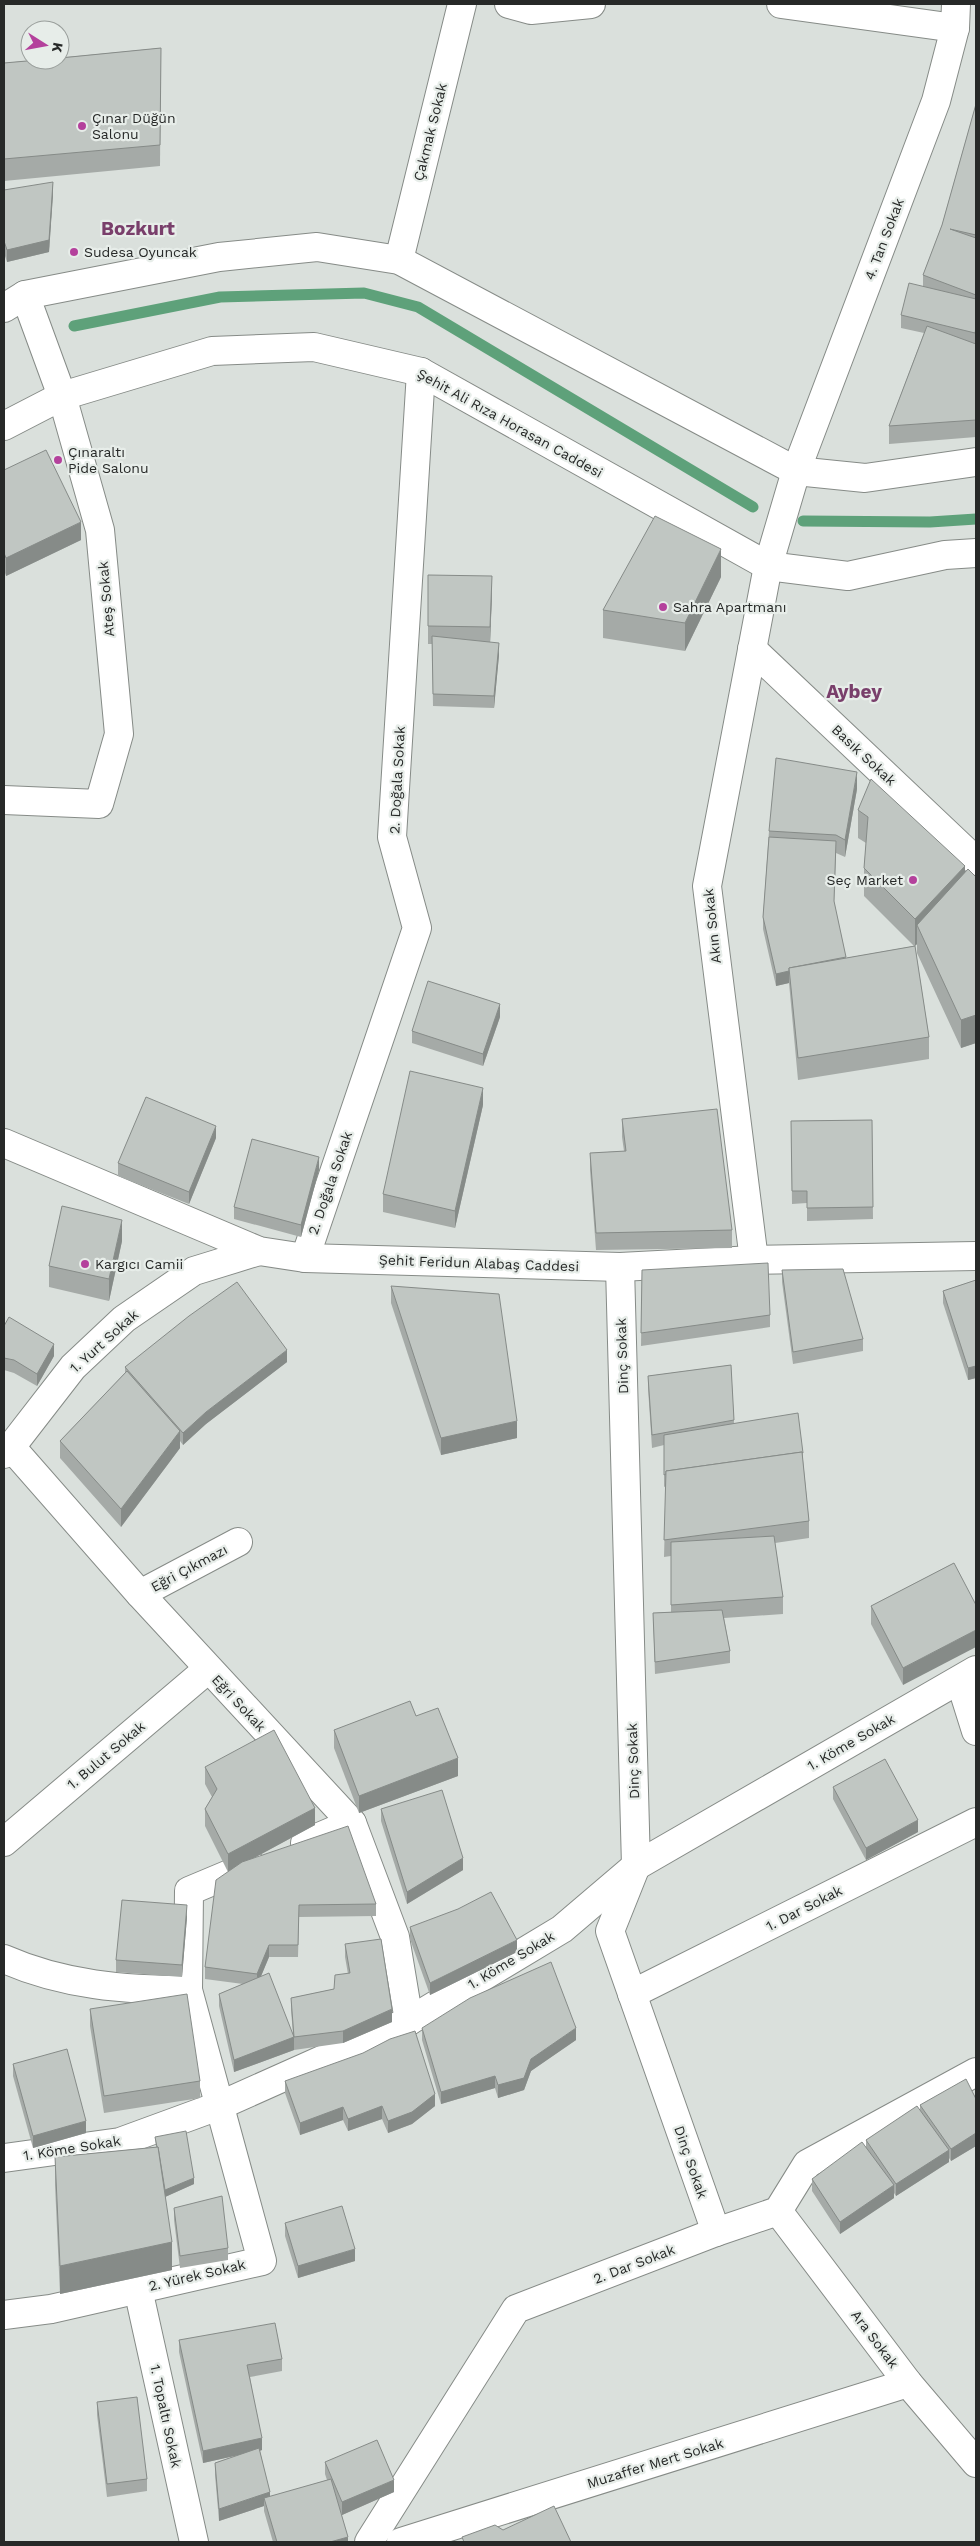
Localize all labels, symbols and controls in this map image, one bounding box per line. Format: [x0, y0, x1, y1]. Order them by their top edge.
north arrow [20, 20, 70, 70]
text: K [49, 41, 67, 54]
street label: Çakmak Sokak [410, 81, 450, 183]
place label: Çınar Düğün Salonu [92, 110, 176, 142]
marker: Çınar Düğün Salonu [76, 120, 88, 132]
street label: 4. Tan Sokak [861, 196, 907, 282]
district label: Bozkurt [101, 217, 176, 240]
place label: Sudesa Oyuncak [84, 244, 197, 260]
marker: Sudesa Oyuncak [68, 246, 80, 258]
street label: Şehit Ali Rıza Horasan Caddesi [415, 365, 605, 481]
place label: Çınaraltı Pide Salonu [68, 444, 149, 476]
marker: Çınaraltı Pide Salonu [52, 454, 64, 466]
street label: Ateş Sokak [95, 560, 117, 637]
place label: Sahra Apartmanı [673, 599, 787, 615]
marker: Sahra Apartmanı [657, 601, 669, 613]
district label: Aybey [826, 680, 882, 703]
street label: Basık Sokak [829, 721, 899, 789]
street label: 2. Doğala Sokak [386, 725, 408, 834]
place label: Seç Market [826, 872, 903, 888]
marker: Seç Market [907, 874, 919, 886]
street label: Akın Sokak [700, 888, 724, 964]
street label: 2. Doğala Sokak [305, 1129, 355, 1237]
street label: Şehit Feridun Alabaş Caddesi [379, 1252, 579, 1274]
place label: Kargıcı Camii [95, 1256, 183, 1272]
marker: Kargıcı Camii [79, 1258, 91, 1270]
street label: 1. Yurt Sokak [67, 1306, 141, 1376]
street label: Dinç Sokak [613, 1318, 631, 1394]
street label: Eğri Çıkmazı [148, 1541, 230, 1595]
street label: Eğri Sokak [209, 1671, 269, 1735]
street label: 1. Köme Sokak [804, 1710, 898, 1773]
street label: 1. Bulut Sokak [64, 1718, 148, 1792]
street label: Dinç Sokak [624, 1723, 642, 1799]
street label: 1. Dar Sokak [763, 1882, 845, 1934]
street label: 1. Köme Sokak [465, 1928, 557, 1992]
street label: Dinç Sokak [671, 2123, 711, 2201]
street label: 1. Köme Sokak [22, 2132, 122, 2164]
street label: 2. Dar Sokak [591, 2241, 677, 2287]
street label: 2. Yürek Sokak [147, 2256, 247, 2294]
street label: Ara Sokak [848, 2307, 902, 2371]
street label: 1. Topaltı Sokak [147, 2363, 185, 2469]
street label: Muzaffer Mert Sokak [585, 2435, 725, 2491]

